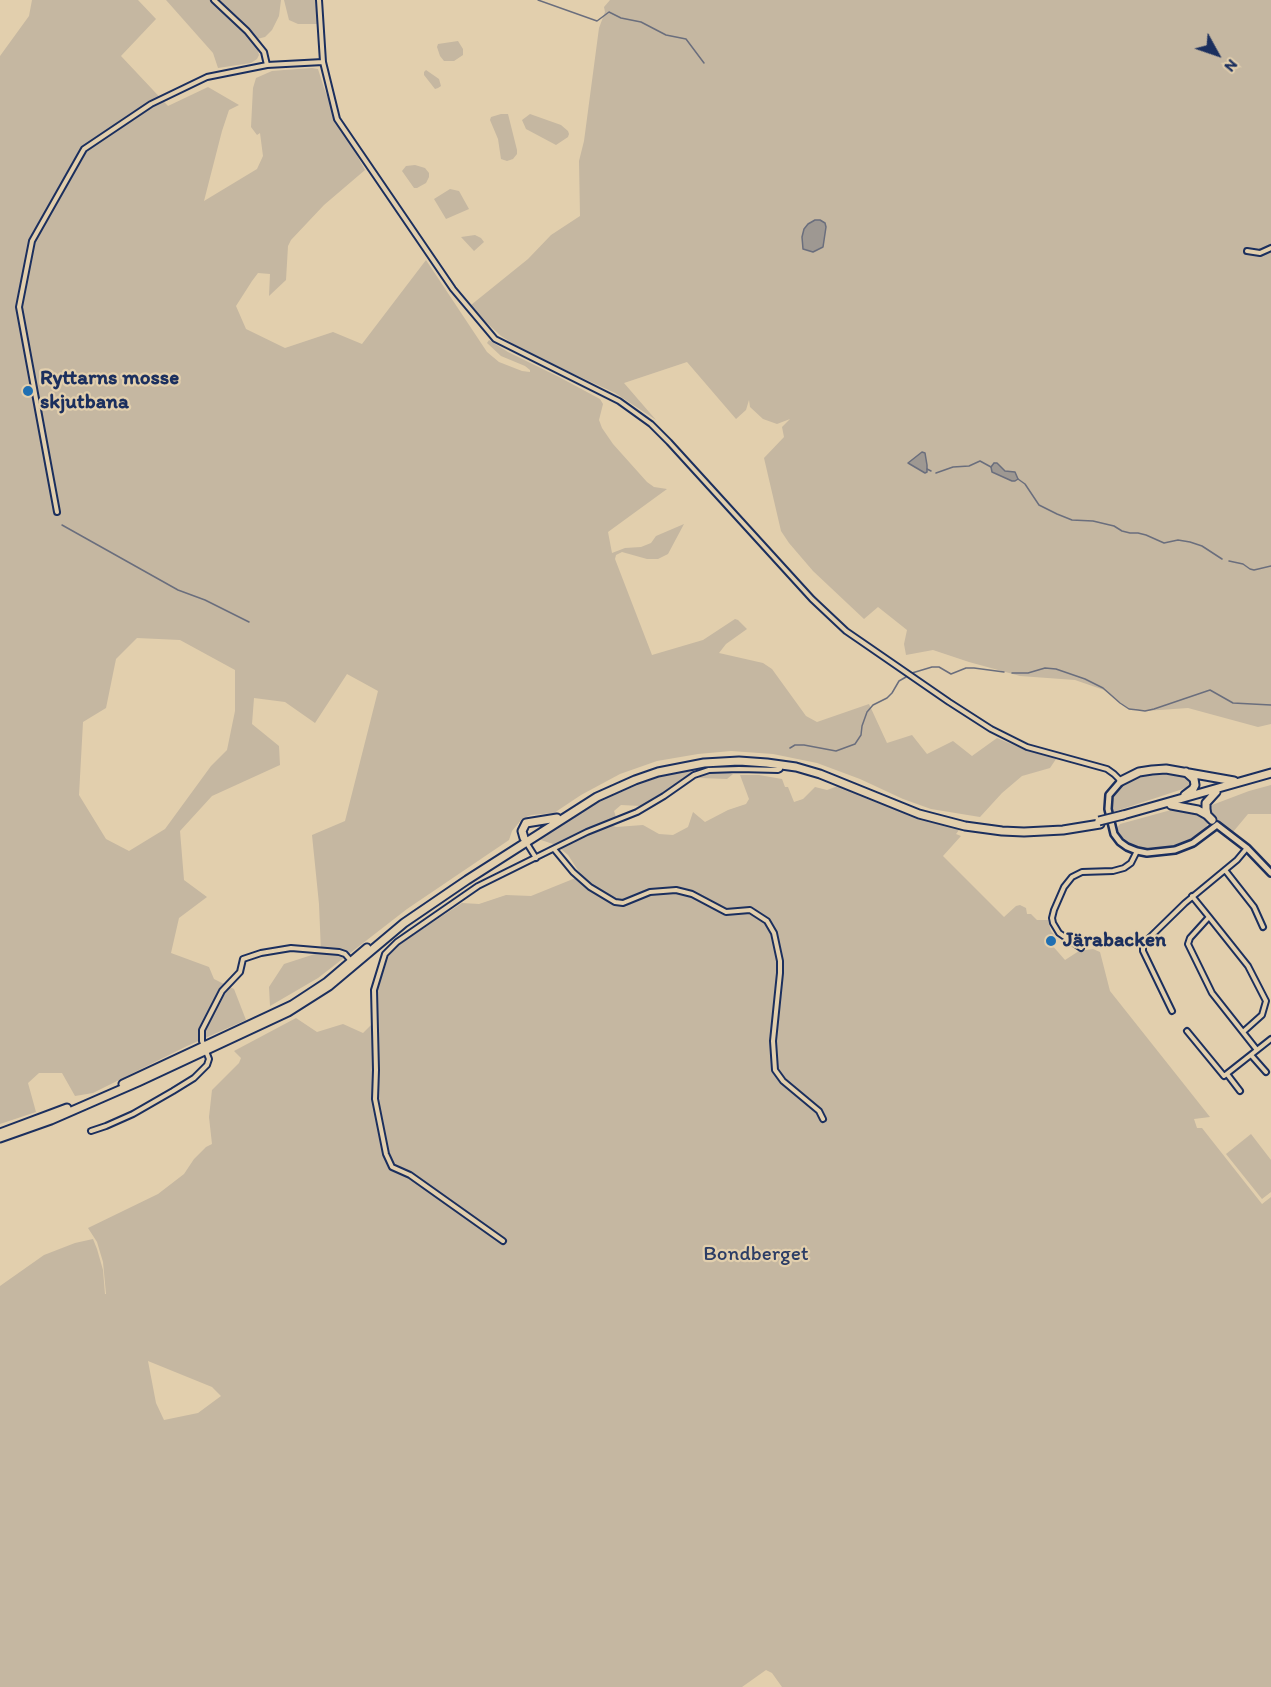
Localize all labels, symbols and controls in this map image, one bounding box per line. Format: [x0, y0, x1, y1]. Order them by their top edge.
north arrow [1187, 24, 1247, 84]
text: N [1220, 56, 1242, 76]
place label: Ryttarns mosse skjutbana [40, 366, 179, 416]
marker: Ryttarns mosse skjutbana [21, 384, 35, 398]
place label: Järabacken [1063, 928, 1166, 954]
marker: Järabacken [1044, 934, 1058, 948]
park label: Bondberget [703, 1242, 809, 1268]

